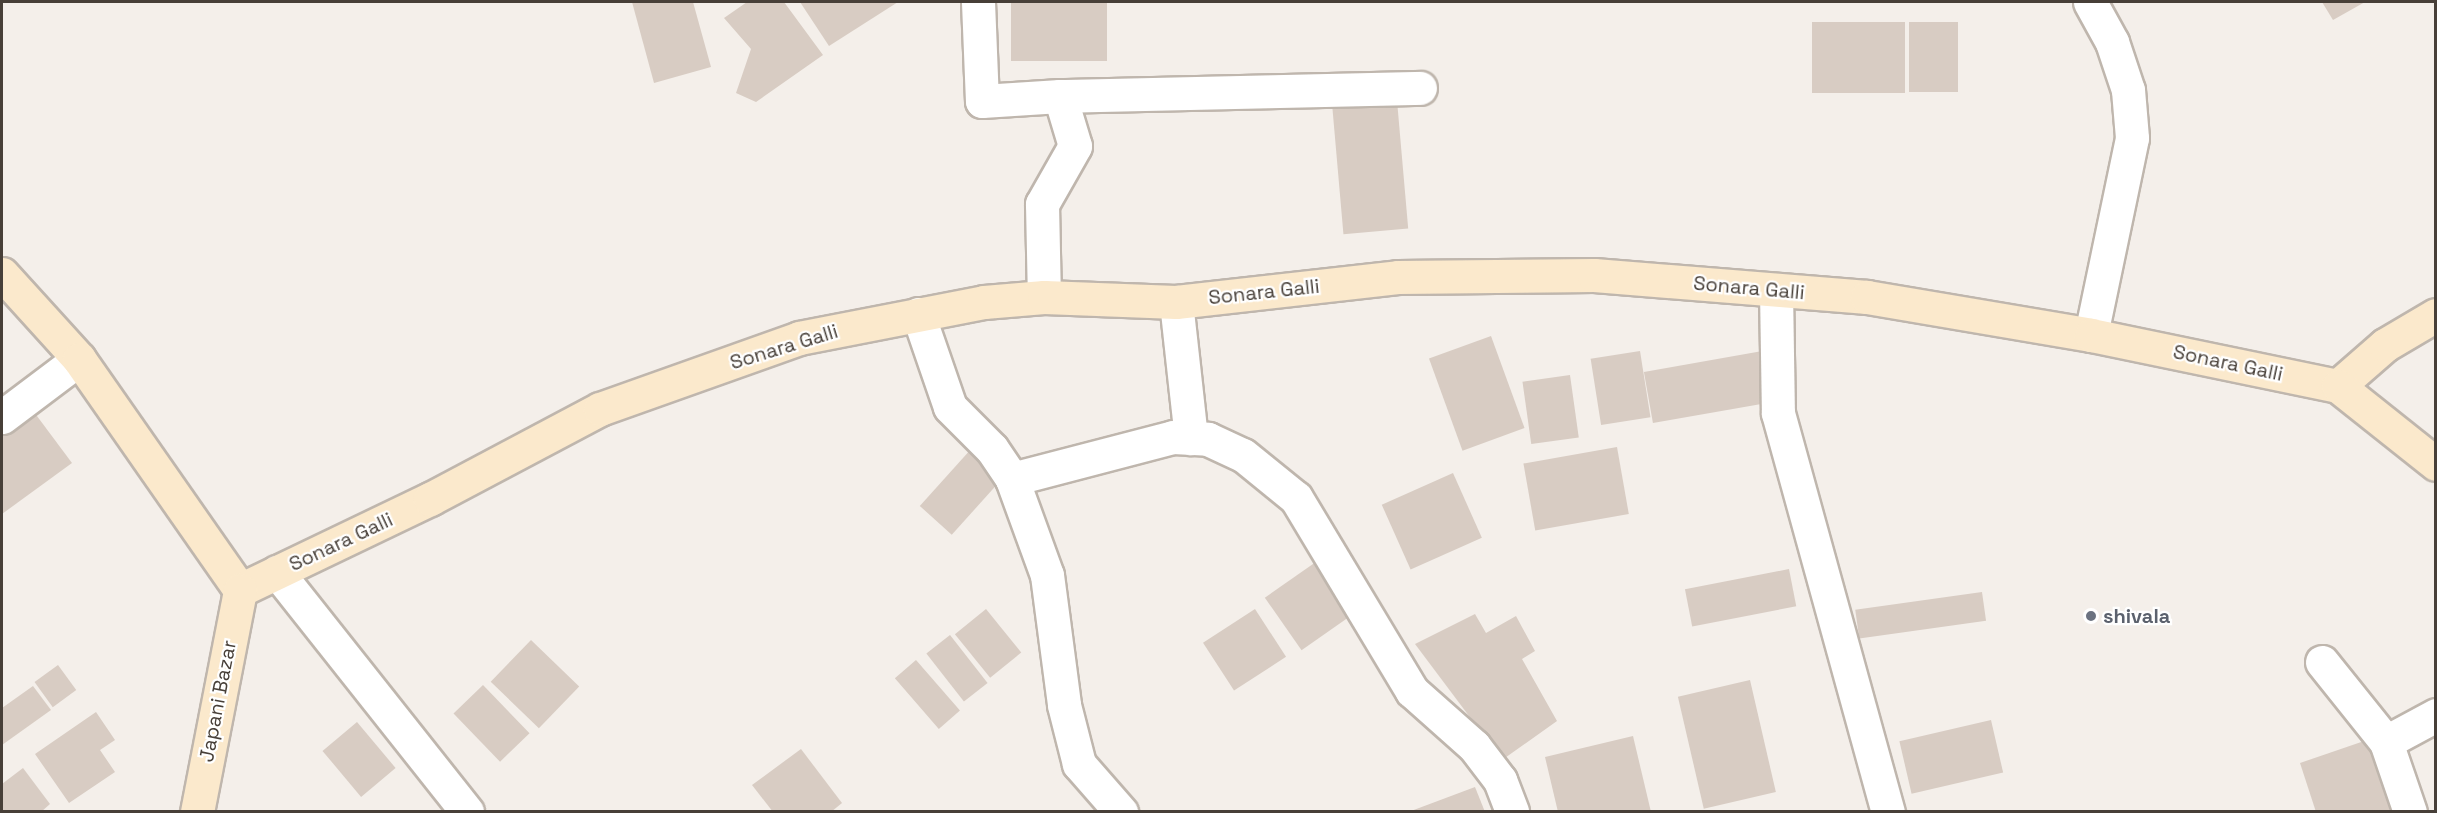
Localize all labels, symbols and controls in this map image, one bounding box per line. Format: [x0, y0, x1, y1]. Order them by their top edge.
street label: Sonara Galli [1692, 271, 1806, 305]
street label: Sonara Galli [1207, 274, 1321, 310]
street label: Sonara Galli [727, 319, 841, 375]
street label: Sonara Galli [2171, 340, 2285, 386]
street label: Sonara Galli [285, 508, 397, 576]
place label: shivala [2103, 604, 2170, 628]
marker: shivala [2084, 609, 2098, 623]
street label: Japani Bazar [194, 638, 242, 764]

